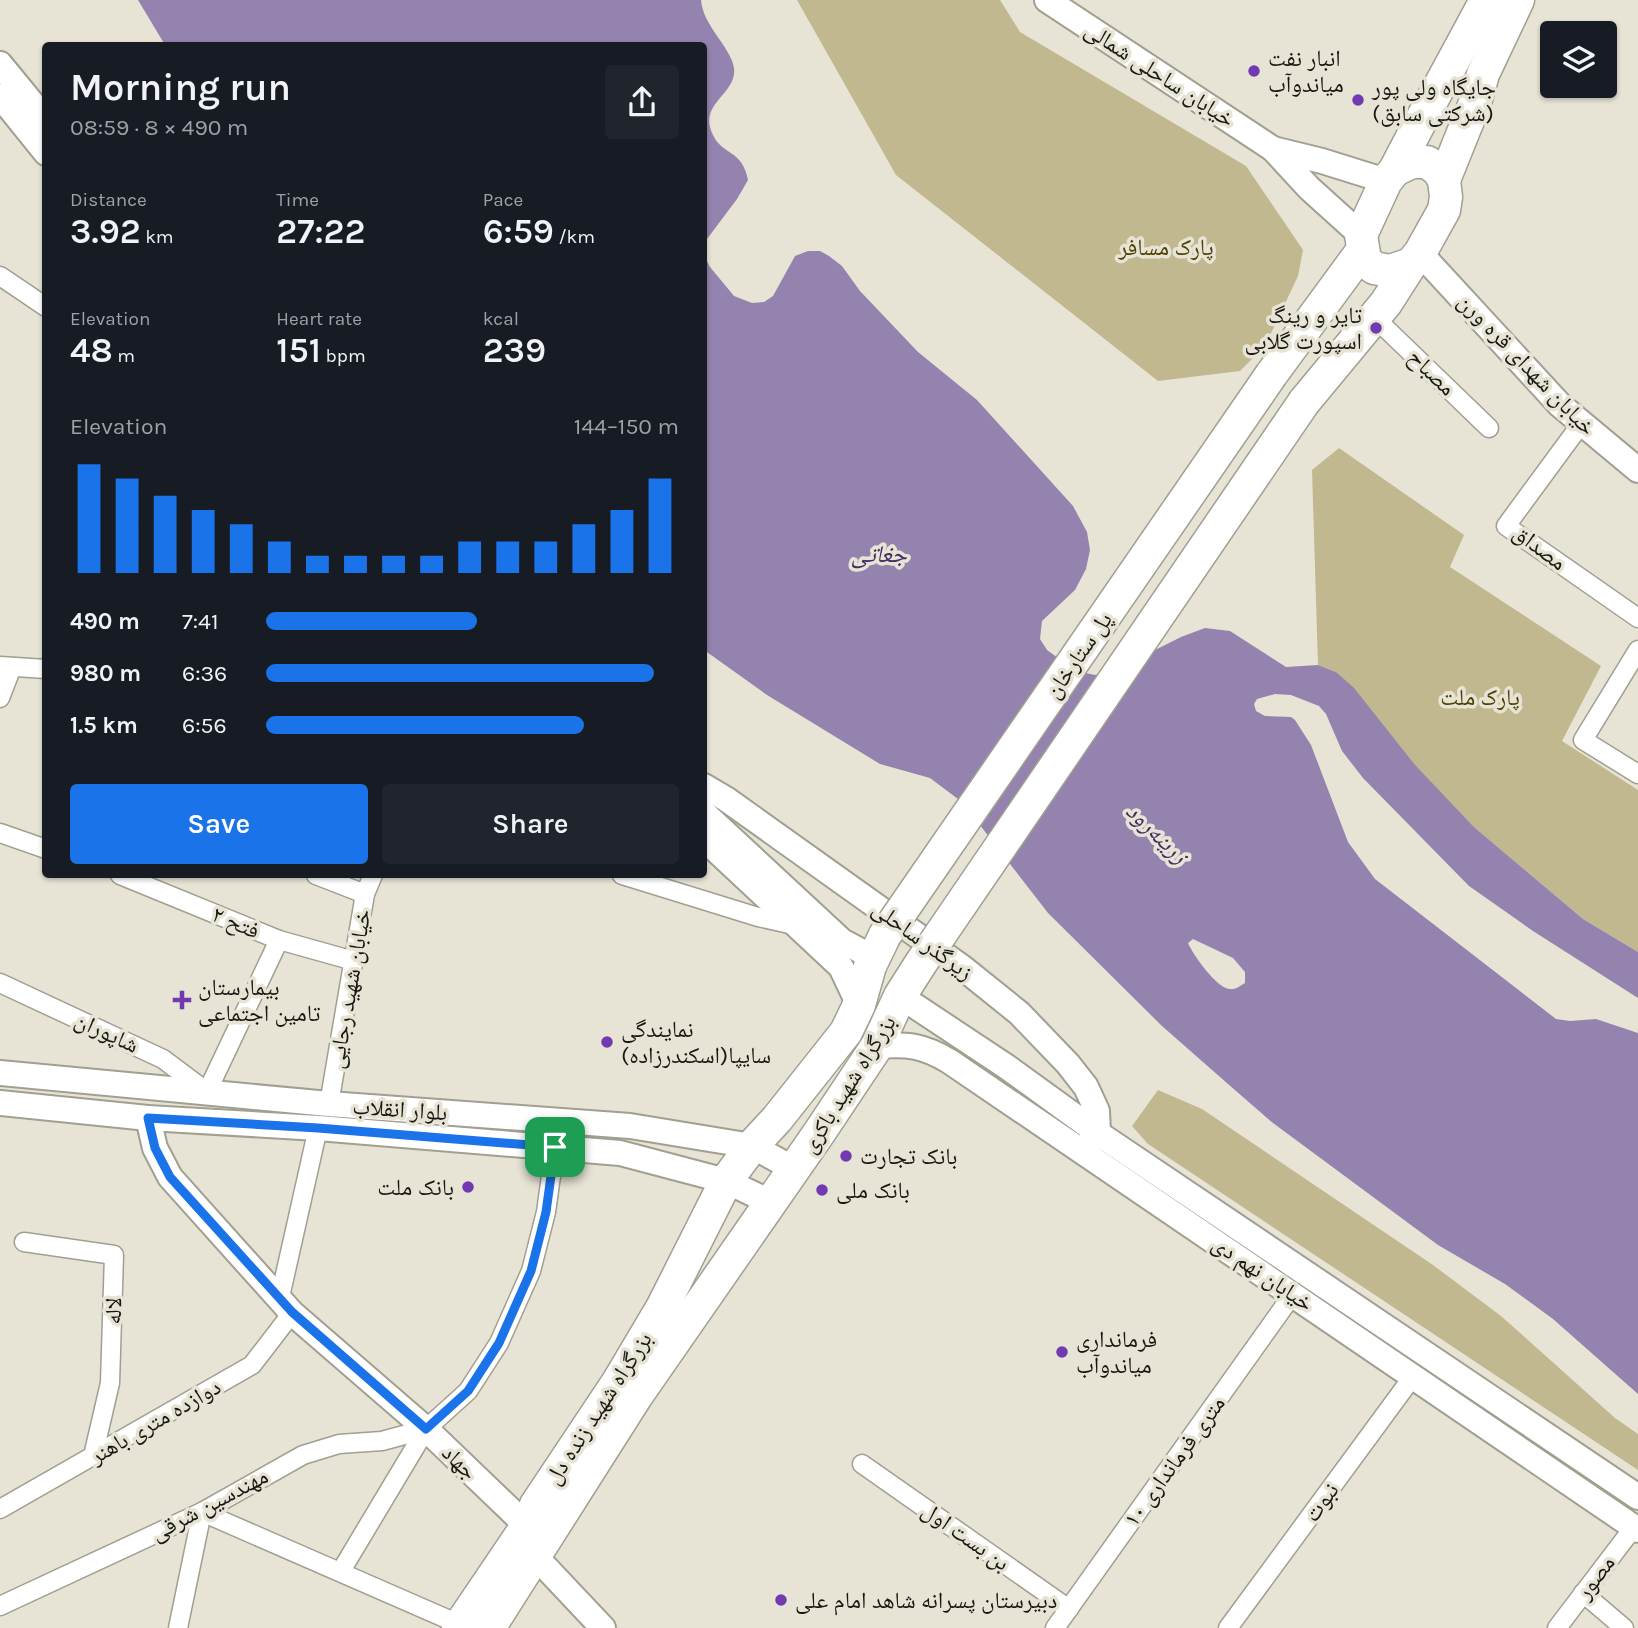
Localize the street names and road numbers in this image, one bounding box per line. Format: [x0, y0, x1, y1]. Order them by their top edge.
street label: خیابان ساحلی شمالی [1080, 16, 1240, 133]
street label: خیابان شهدای قره ورن [1452, 288, 1601, 441]
street label: مصباح [1402, 343, 1461, 402]
street label: مصداق [1508, 519, 1572, 576]
street label: پل ستارخان [1039, 607, 1118, 704]
street label: زیرگذر ساحلی [867, 895, 978, 986]
street label: فتح ۲ [208, 900, 264, 945]
street label: خیابان شهید رجایی [322, 907, 377, 1071]
street label: شاپوران [70, 1006, 143, 1059]
street label: بزرگراه شهید باکری [795, 1010, 902, 1158]
street label: بلوار انقلاب [352, 1093, 448, 1126]
street label: خیابان نهم دی [1206, 1230, 1318, 1319]
street label: لاله [100, 1297, 127, 1325]
street label: بزرگراه شهید زنده دل [539, 1327, 658, 1490]
street label: دوازده متری باهنر [84, 1373, 225, 1470]
street label: ۱۰ متری فرمانداری [1118, 1391, 1231, 1532]
street label: جهاد [436, 1439, 483, 1486]
street label: مهندسین شرقی [146, 1462, 273, 1547]
street label: نبوت [1298, 1478, 1345, 1527]
street label: بن بست اول [917, 1496, 1015, 1576]
street label: مصور [1570, 1550, 1621, 1605]

